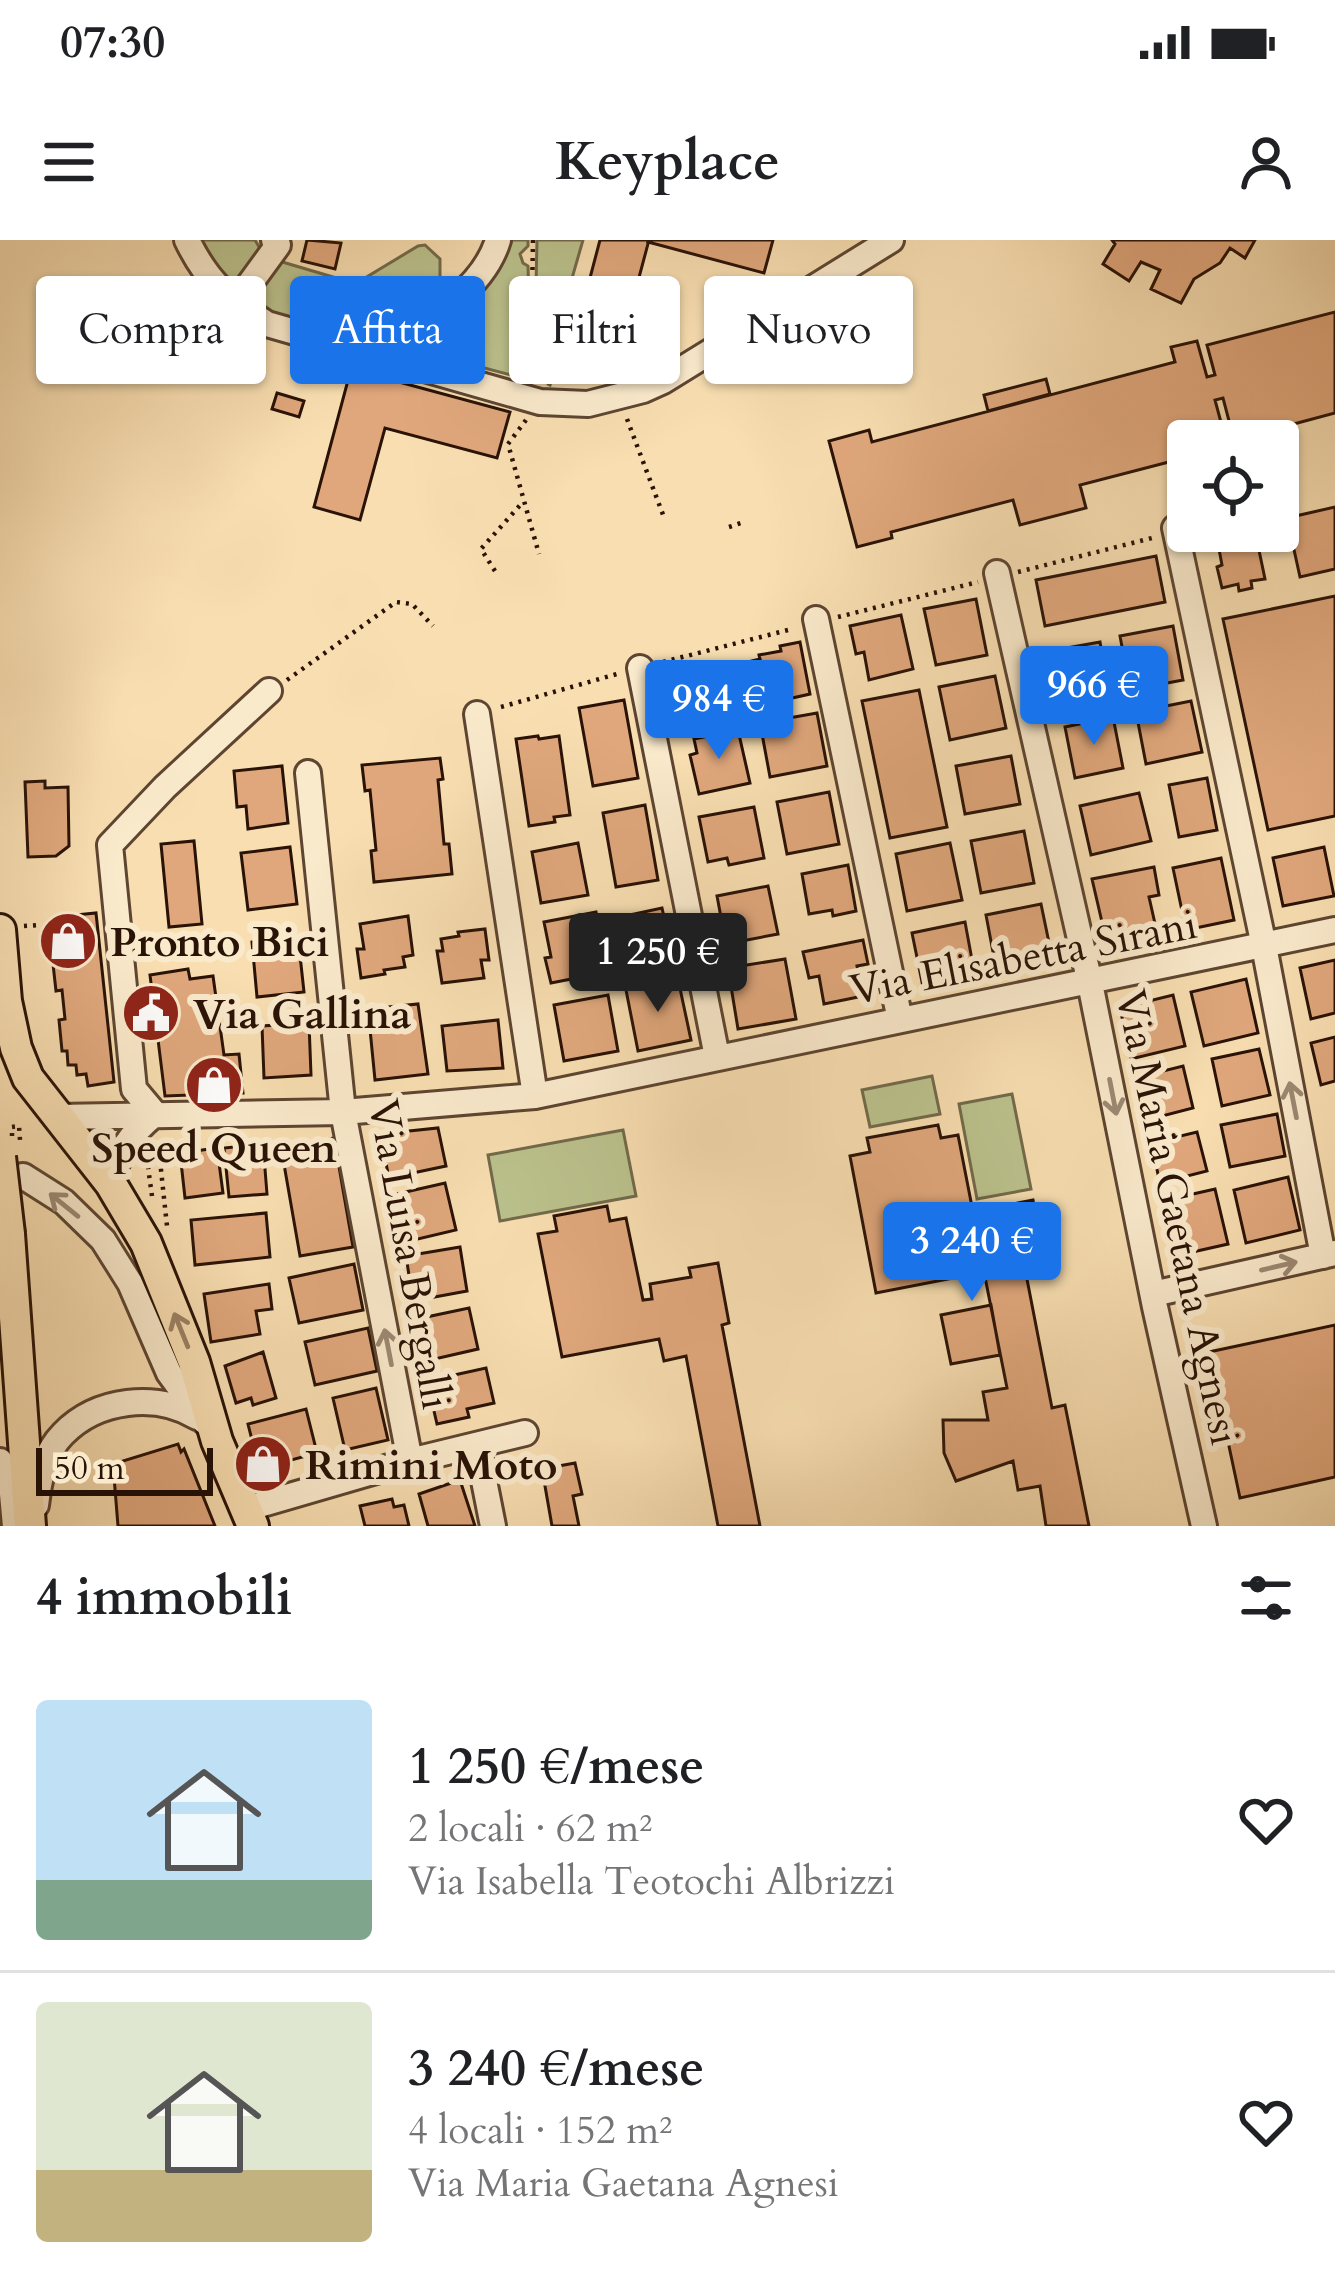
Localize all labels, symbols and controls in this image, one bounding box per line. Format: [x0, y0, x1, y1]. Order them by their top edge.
text: 07:30 [60, 12, 165, 73]
text: Keyplace [555, 126, 780, 199]
icon: menu [36, 129, 102, 195]
icon: person [1233, 129, 1299, 195]
chip: Compra [36, 276, 266, 384]
chip: Affitta [290, 276, 485, 384]
chip: Filtri [509, 276, 680, 384]
chip: Nuovo [704, 276, 913, 384]
map controls [1167, 420, 1299, 552]
button: locate [1167, 420, 1299, 552]
pin: 966 € [1010, 646, 1178, 748]
text: 966 € [1047, 658, 1141, 711]
pin: 984 € [635, 660, 803, 762]
text: 984 € [672, 672, 766, 725]
street label: Via Elisabetta Sirani [845, 896, 1202, 1019]
shop icon: Pronto Bici [37, 910, 99, 972]
pin: 1 250 € [547, 913, 769, 1015]
place label: Pronto Bici [110, 914, 329, 971]
text: 1 250 € [596, 925, 720, 978]
public building icon: Via Gallina [120, 982, 182, 1044]
street label: Via Maria Gaetana Agnesi [1101, 985, 1254, 1450]
place label: Via Gallina [193, 986, 412, 1043]
shop icon: Speed Queen [183, 1054, 245, 1116]
one-way arrow [1103, 1077, 1125, 1116]
one-way arrow [1281, 1081, 1303, 1120]
street label: Via Luisa Bergalli [354, 1095, 465, 1414]
place label: Speed Queen [91, 1120, 337, 1177]
one-way arrow [49, 1192, 80, 1219]
pin: 3 240 € [861, 1202, 1083, 1304]
text: 3 240 € [910, 1214, 1034, 1267]
one-way arrow [1260, 1253, 1298, 1276]
one-way arrow [169, 1313, 190, 1350]
one-way arrow [376, 1328, 398, 1367]
shop icon: Rimini Moto [232, 1433, 294, 1495]
place label: Rimini Moto [305, 1437, 558, 1494]
scale bar [36, 1442, 213, 1495]
text: 50 m [54, 1446, 125, 1491]
text: 4 immobili [36, 1563, 292, 1633]
icon: filters [1233, 1565, 1299, 1631]
text: 1 250 €/mese [408, 1732, 705, 1802]
icon: home [132, 1748, 276, 1892]
icon: heart [1233, 1787, 1299, 1853]
text: 2 locali · 62 m² [408, 1802, 652, 1855]
text: Via Isabella Teotochi Albrizzi [408, 1855, 895, 1908]
text: 3 240 €/mese [408, 2034, 705, 2104]
icon: home [132, 2050, 276, 2194]
icon: heart [1233, 2089, 1299, 2155]
text: 4 locali · 152 m² [408, 2104, 672, 2157]
text: Via Maria Gaetana Agnesi [408, 2157, 839, 2210]

